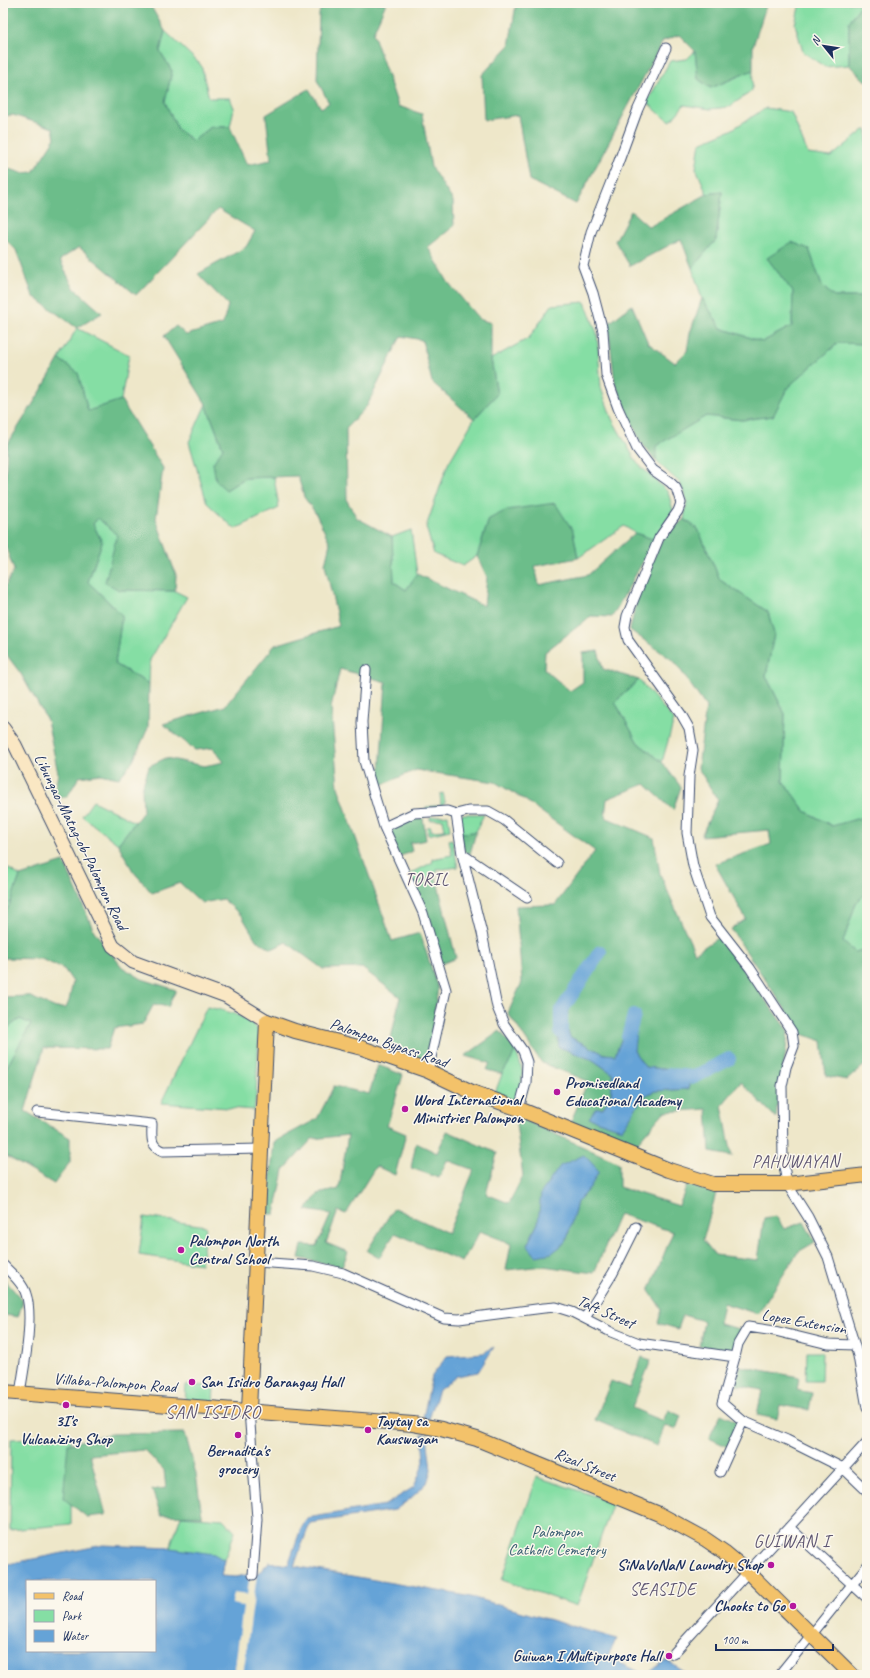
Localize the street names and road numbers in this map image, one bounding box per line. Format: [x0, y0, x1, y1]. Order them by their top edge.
street label: Libungao-Matag-ob-Palompon Road [30, 751, 134, 936]
street label: Palompon Bypass Road [327, 1013, 453, 1073]
street label: Taft Street [574, 1291, 640, 1335]
street label: Lopez Extension [760, 1305, 849, 1339]
street label: Villaba-Palompon Road [53, 1369, 180, 1397]
street label: Rizal Street [552, 1444, 620, 1487]

